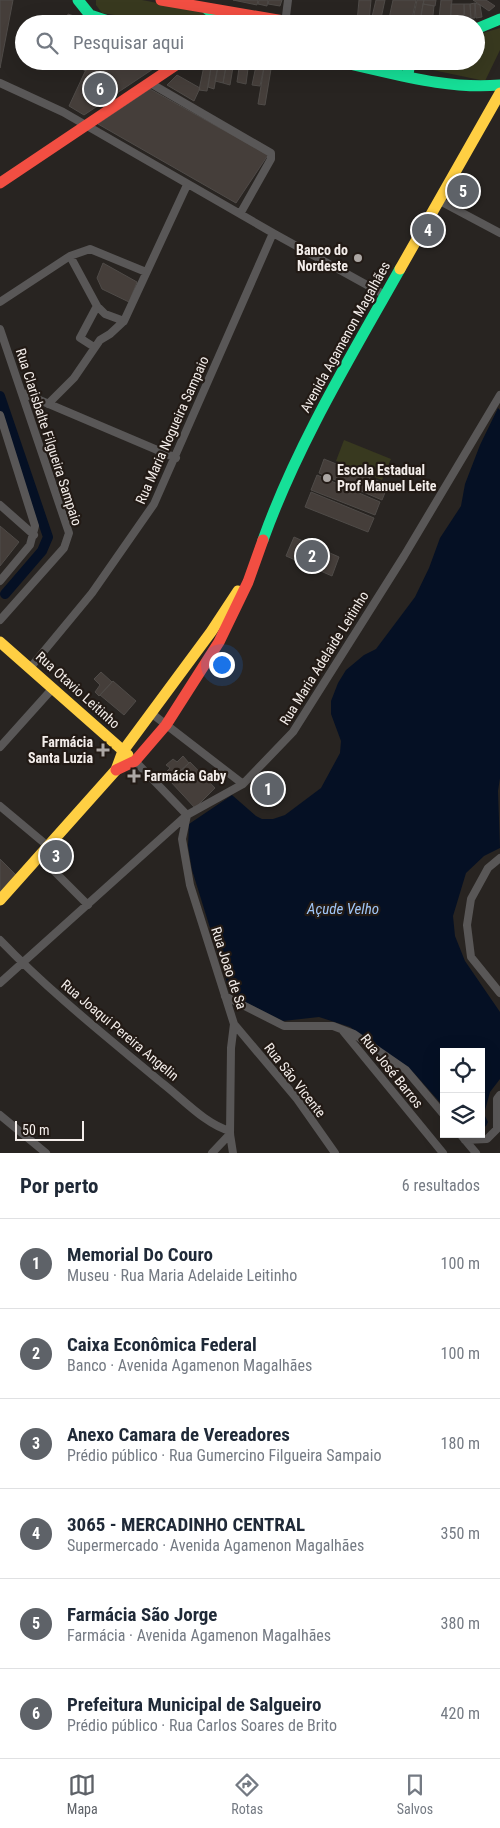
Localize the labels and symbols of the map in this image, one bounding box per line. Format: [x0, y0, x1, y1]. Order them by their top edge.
pin: 6 [84, 70, 116, 108]
pin: 5 [447, 172, 479, 210]
pin: 4 [412, 211, 444, 249]
place label: Banco do Nordeste [296, 242, 348, 274]
marker: Banco do Nordeste [352, 252, 364, 264]
street label: Avenida Agamenon Magalhães [297, 259, 393, 415]
street label: Rua Clarisbalte Filgueira Sampaio [13, 346, 85, 528]
street label: Rua Maria Nogueira Sampaio [132, 354, 212, 506]
place label: Escola Estadual Prof Manuel Leite [337, 462, 437, 494]
marker: Escola Estadual Prof Manuel Leite [321, 472, 333, 484]
pin: 2 [296, 537, 328, 575]
street label: Rua Maria Adelaide Leitinho [276, 588, 372, 728]
street label: Rua Otavio Leitinho [33, 648, 123, 732]
your location [209, 652, 235, 678]
place label: Farmácia Santa Luzia [28, 734, 93, 766]
marker: Farmácia Santa Luzia [97, 744, 109, 756]
place label: Farmácia Gaby [144, 768, 227, 784]
marker: Farmácia Gaby [128, 770, 140, 782]
pin: 1 [252, 770, 284, 808]
pin: 3 [40, 837, 72, 875]
water label: Açude Velho [306, 900, 379, 918]
street label: Rua Joao de Sa [208, 925, 250, 1011]
street label: Rua Joaqui Pereira Angelin [58, 976, 182, 1084]
street label: Rua José Barros [357, 1031, 427, 1111]
street label: Rua São Vicente [261, 1040, 329, 1121]
scale bar [15, 1118, 84, 1141]

